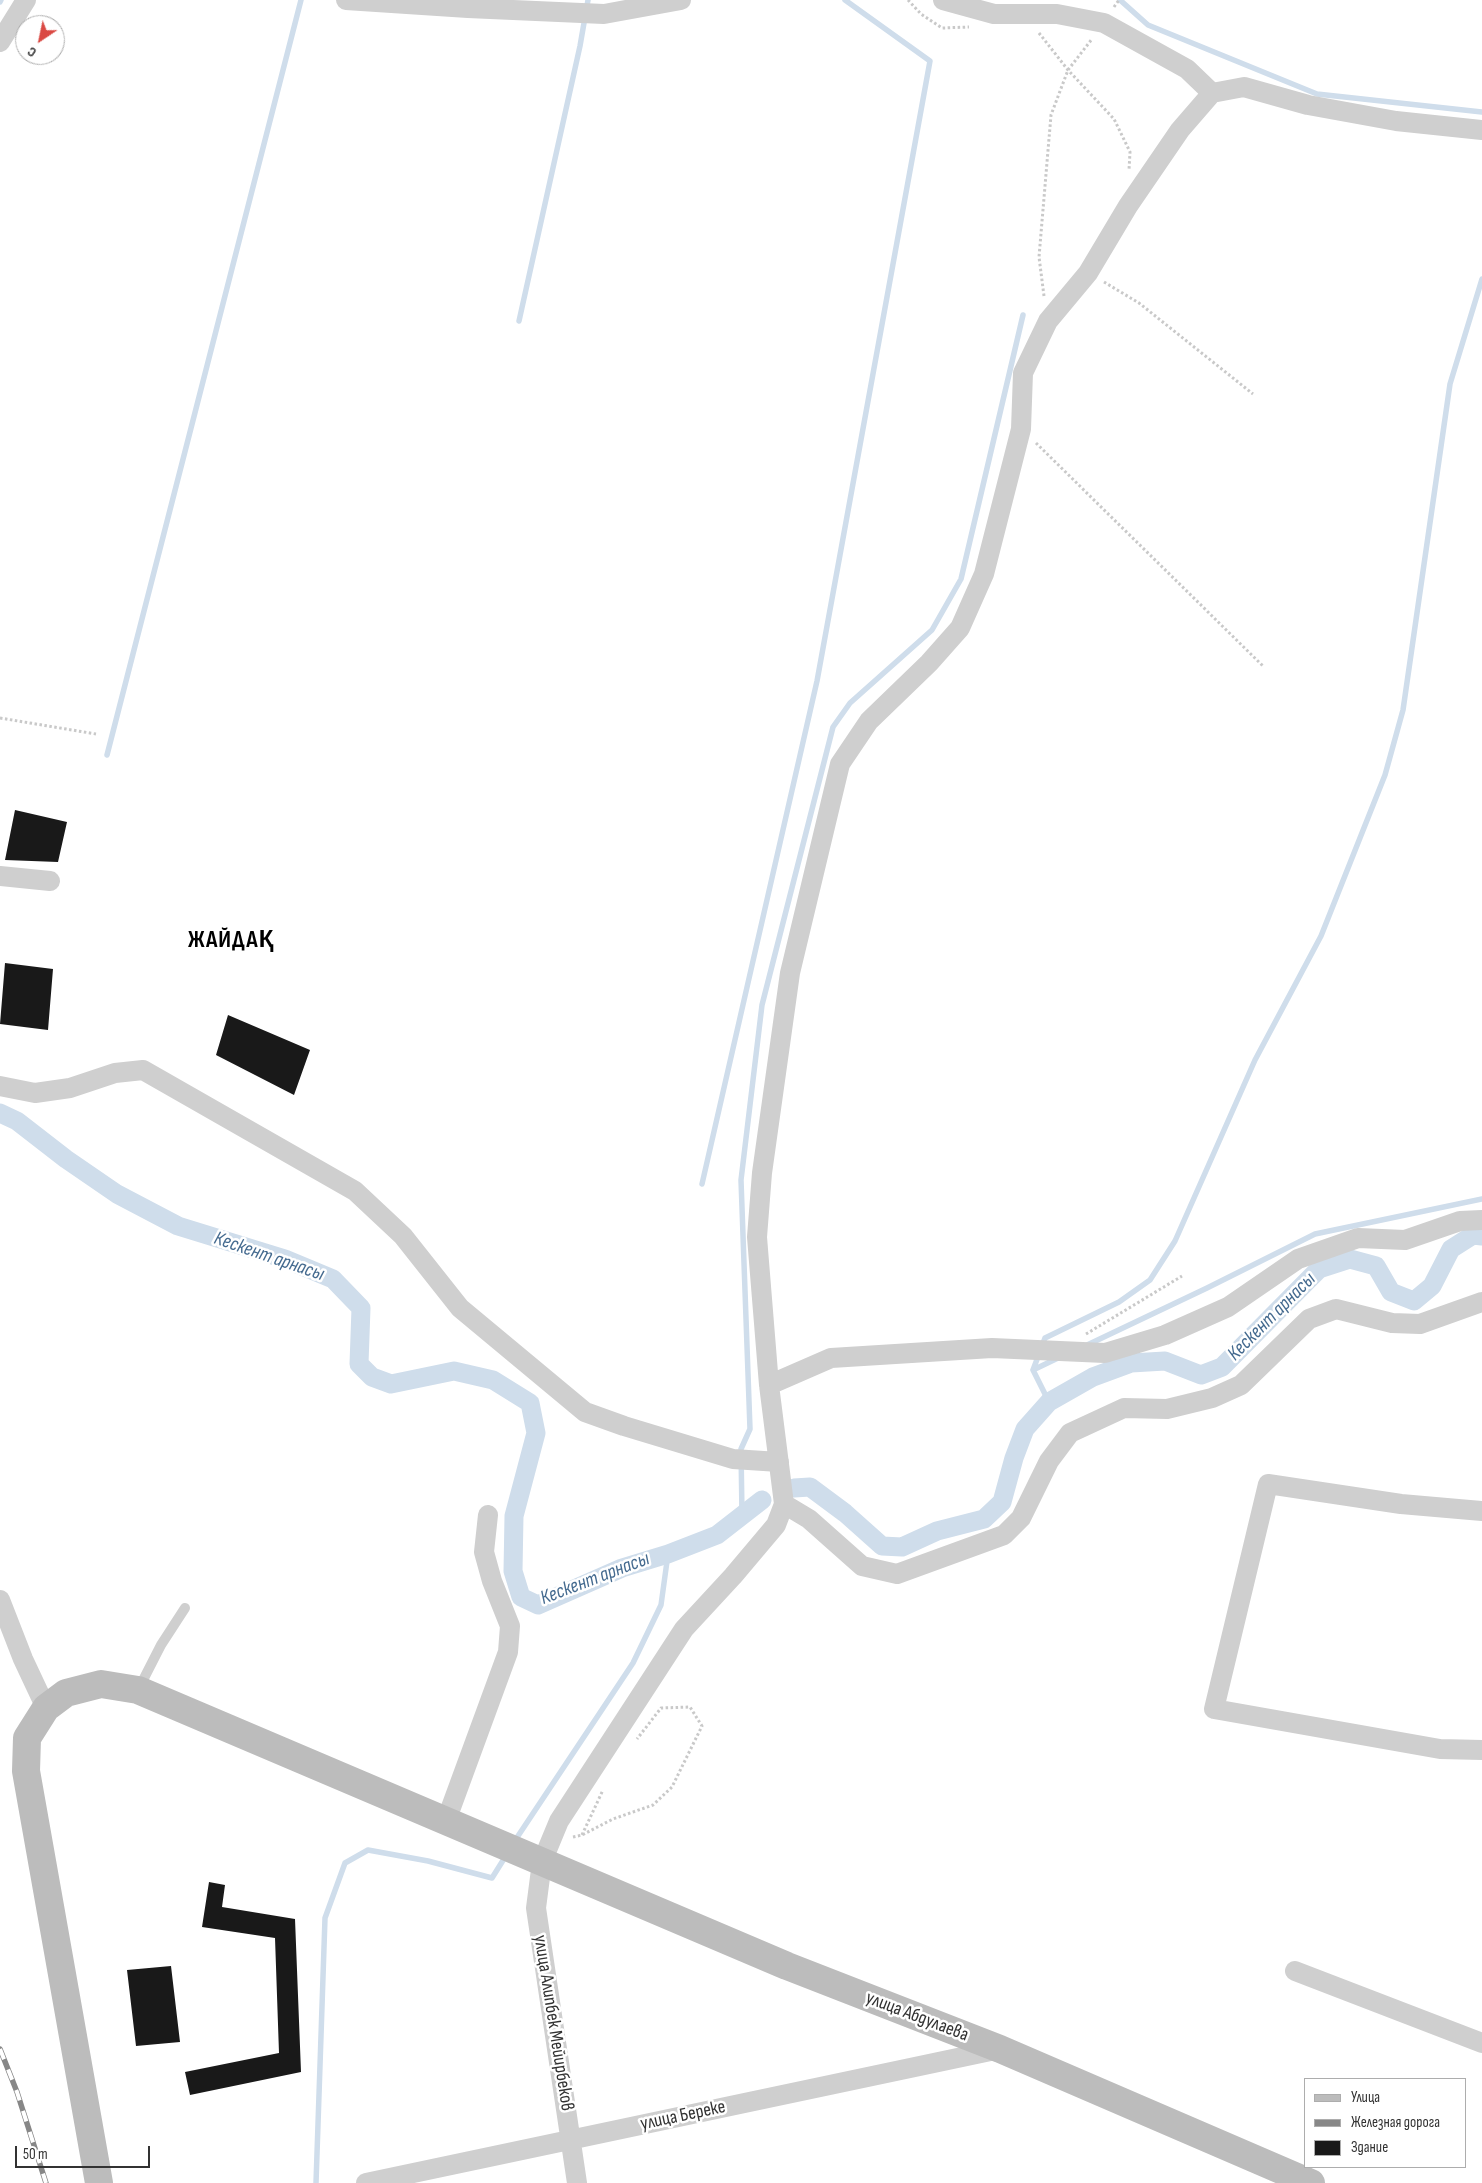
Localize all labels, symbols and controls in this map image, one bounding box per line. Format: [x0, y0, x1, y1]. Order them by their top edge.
north arrow [15, 15, 65, 65]
text: С [24, 43, 40, 61]
district label: ЖАЙДАҚ [187, 927, 275, 955]
water label: Кескент арнасы [211, 1227, 327, 1287]
water label: Кескент арнасы [1223, 1268, 1321, 1366]
water label: Кескент арнасы [537, 1547, 653, 1611]
street label: улица Алипбек Мейирбеков [528, 1933, 578, 2113]
street label: улица Абдулаева [862, 1987, 972, 2047]
legend [1304, 2078, 1467, 2168]
text: Улица [1351, 2088, 1380, 2107]
street label: улица Береке [638, 2096, 728, 2136]
text: Железная дорога [1351, 2113, 1440, 2132]
scale bar [18, 2136, 152, 2168]
text: Здание [1351, 2138, 1388, 2157]
text: 50 m [23, 2145, 48, 2164]

